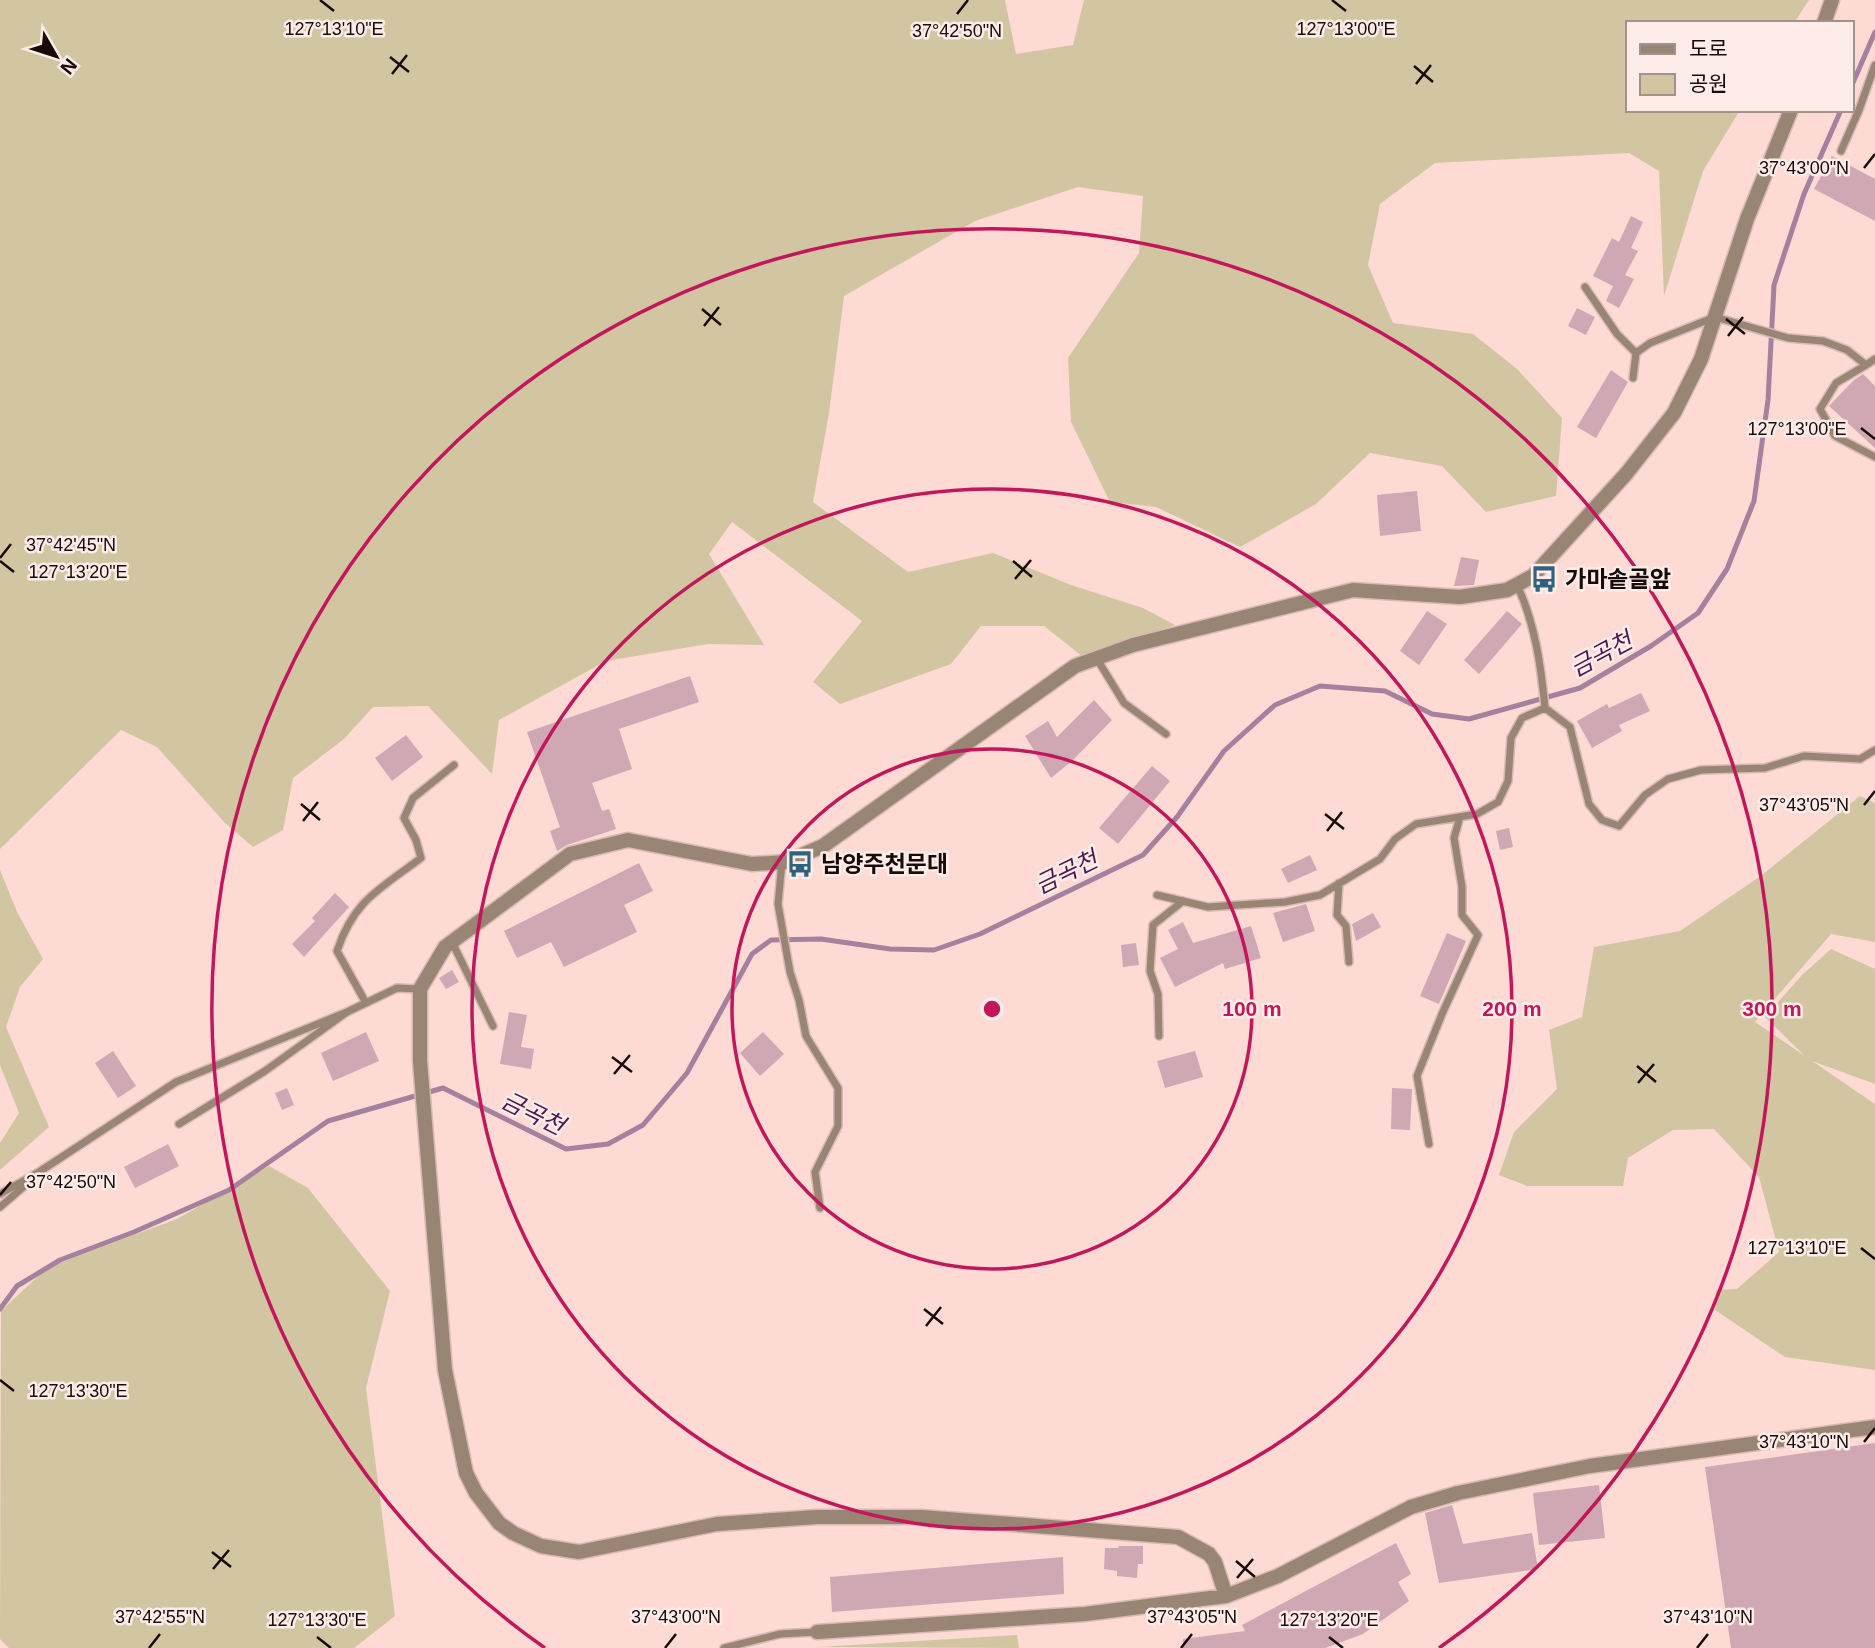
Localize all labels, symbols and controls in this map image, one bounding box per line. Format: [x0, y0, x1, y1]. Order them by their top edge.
text: 127°13'10"E [284, 19, 384, 39]
text: 127°13'00"E [1296, 19, 1396, 39]
north arrow [21, 21, 91, 91]
text: 37°42'50"N [912, 21, 1002, 41]
legend [1626, 21, 1854, 112]
text: 도로 [1689, 37, 1728, 60]
text: N [56, 54, 81, 78]
text: 공원 [1689, 72, 1728, 95]
text: 37°43'00"N [1759, 158, 1849, 178]
text: 127°13'00"E [1747, 419, 1847, 439]
text: 37°42'45"N [26, 535, 116, 555]
text: 127°13'20"E [28, 562, 128, 582]
bus stop icon: 가마솥골앞 [1529, 564, 1559, 594]
place label: 가마솥골앞 [1565, 566, 1671, 592]
water label: 금곡천 [1565, 625, 1639, 681]
text: 37°43'05"N [1759, 795, 1849, 815]
water label: 금곡천 [1030, 844, 1104, 899]
bus stop icon: 남양주천문대 [785, 849, 815, 879]
place label: 남양주천문대 [821, 851, 948, 877]
centre of rings [980, 997, 1004, 1021]
text: 100 m [1222, 997, 1282, 1020]
text: 200 m [1482, 997, 1542, 1020]
text: 300 m [1742, 997, 1802, 1020]
water label: 금곡천 [497, 1086, 571, 1141]
text: 37°42'50"N [26, 1172, 116, 1192]
text: 127°13'10"E [1747, 1238, 1847, 1258]
text: 127°13'30"E [28, 1381, 128, 1401]
text: 37°43'10"N [1759, 1432, 1849, 1452]
text: 37°42'55"N [115, 1607, 205, 1627]
text: 37°43'00"N [631, 1607, 721, 1627]
text: 37°43'05"N [1147, 1607, 1237, 1627]
text: 37°43'10"N [1663, 1607, 1753, 1627]
text: 127°13'30"E [267, 1610, 367, 1630]
text: 127°13'20"E [1279, 1610, 1379, 1630]

